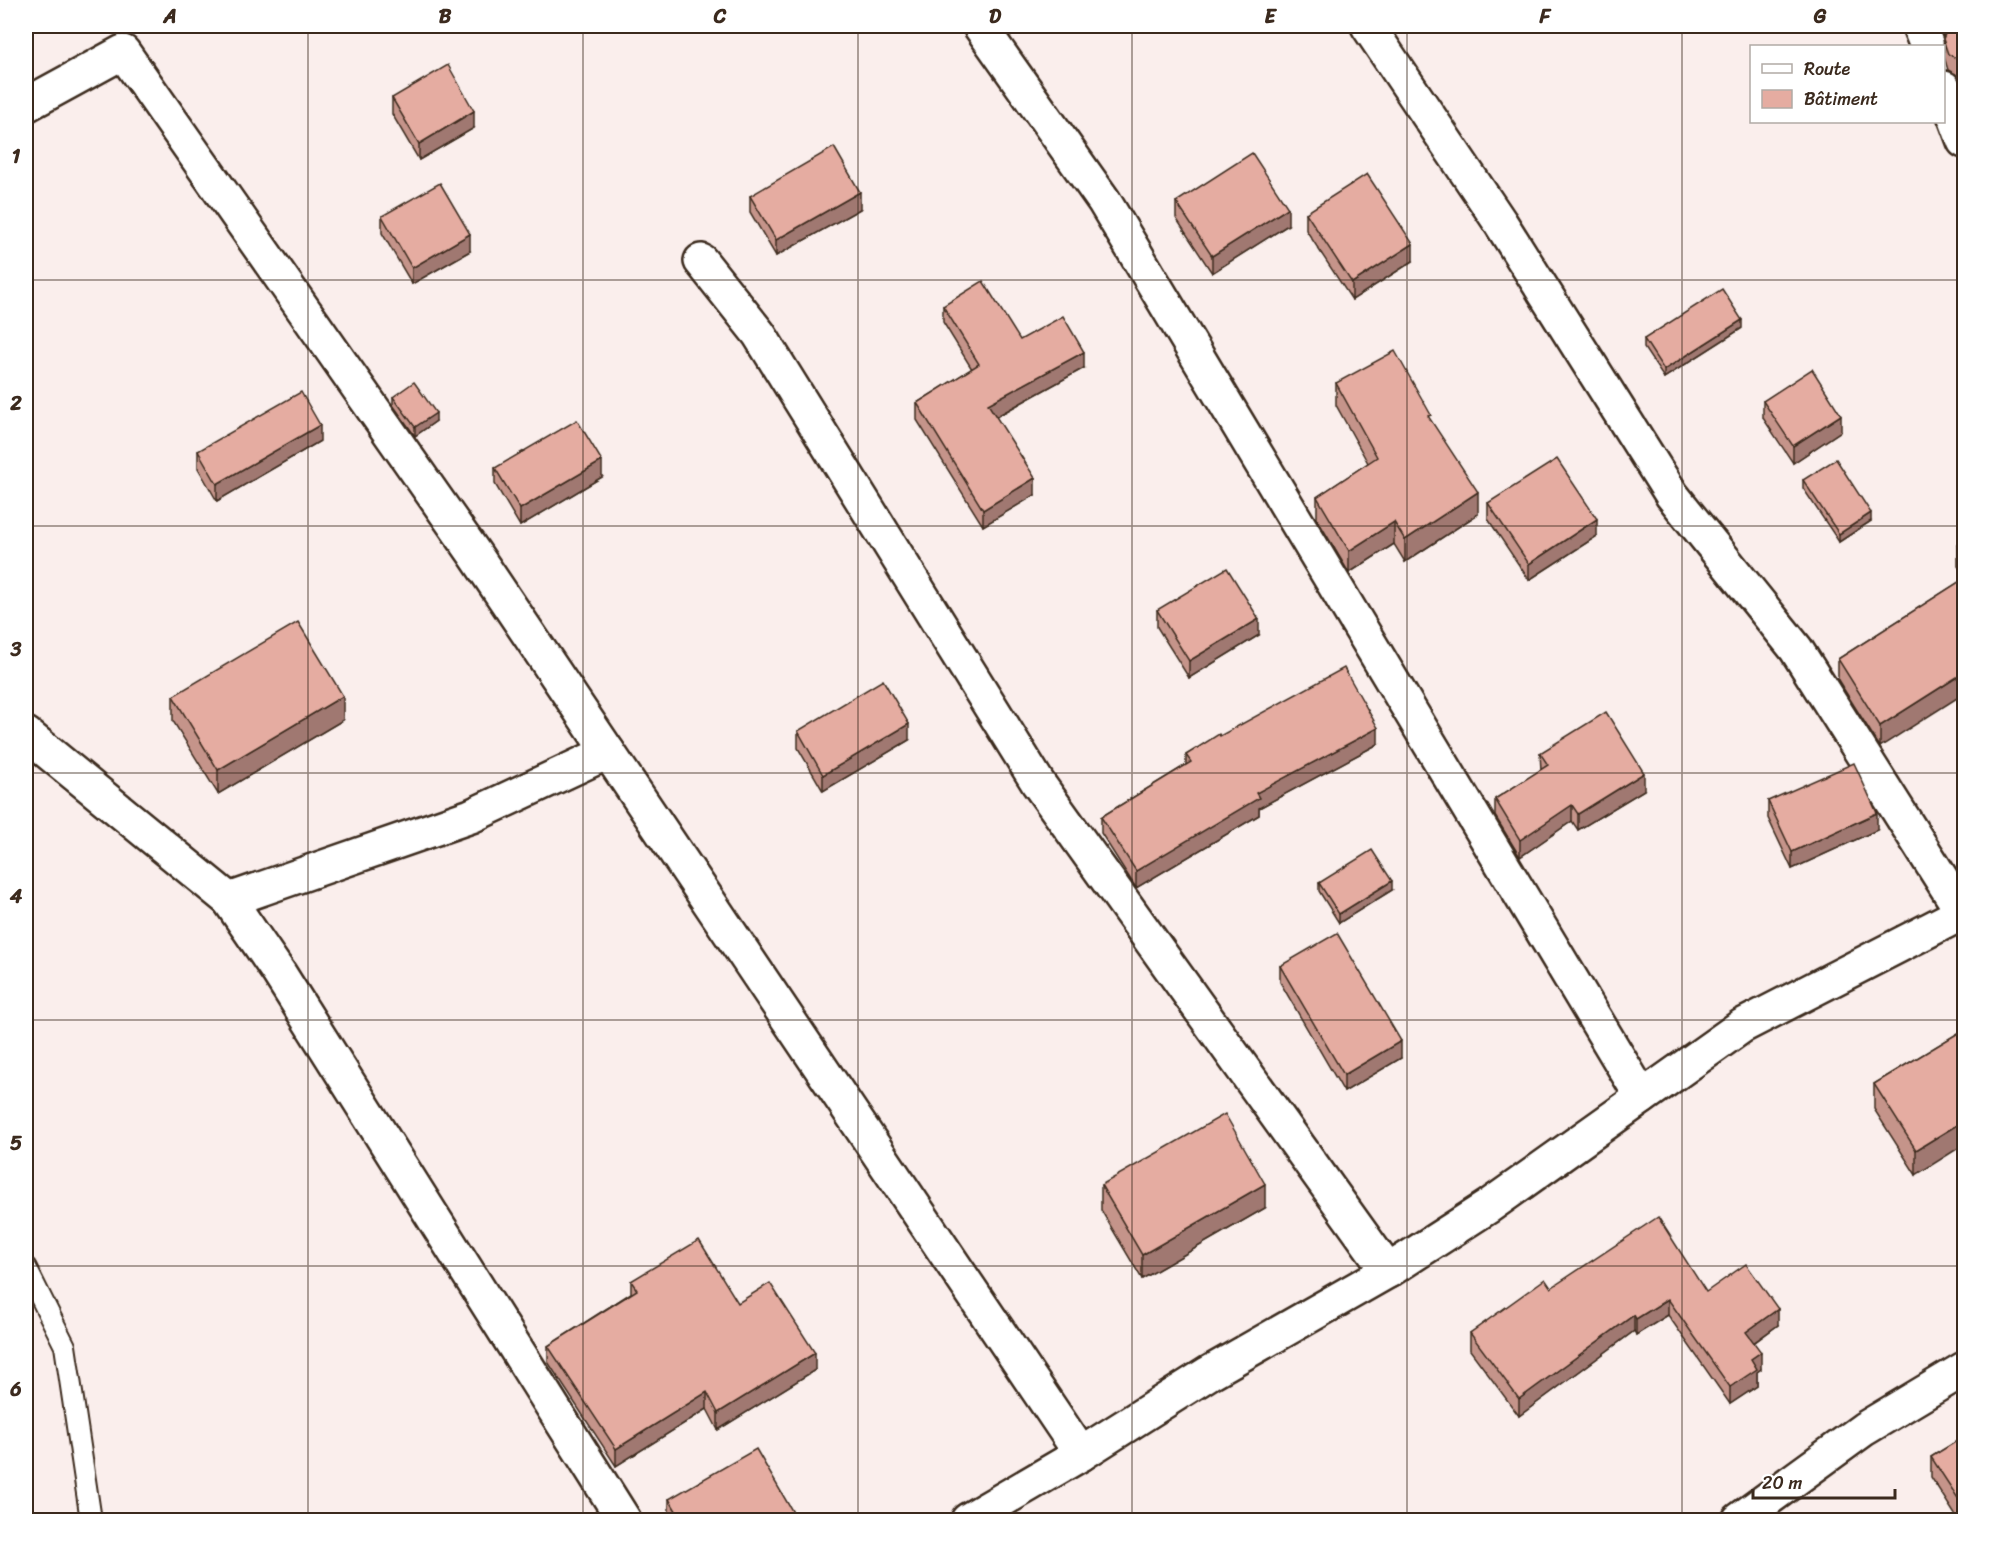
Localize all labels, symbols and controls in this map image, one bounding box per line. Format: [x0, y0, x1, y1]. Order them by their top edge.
text: A [162, 0, 177, 34]
text: B [439, 0, 452, 34]
text: C [713, 0, 727, 34]
text: D [989, 0, 1002, 34]
text: E [1264, 0, 1277, 34]
text: F [1539, 0, 1552, 34]
text: G [1813, 0, 1827, 34]
legend [1750, 45, 1945, 123]
text: Route [1804, 53, 1851, 85]
text: Bâtiment [1804, 83, 1878, 115]
text: 1 [12, 139, 21, 174]
text: 2 [9, 386, 22, 421]
text: 3 [10, 632, 22, 667]
text: 4 [9, 879, 23, 914]
text: 5 [10, 1126, 22, 1161]
text: 6 [9, 1372, 22, 1407]
scale bar [1753, 1462, 1896, 1500]
text: 20 m [1762, 1467, 1802, 1499]

